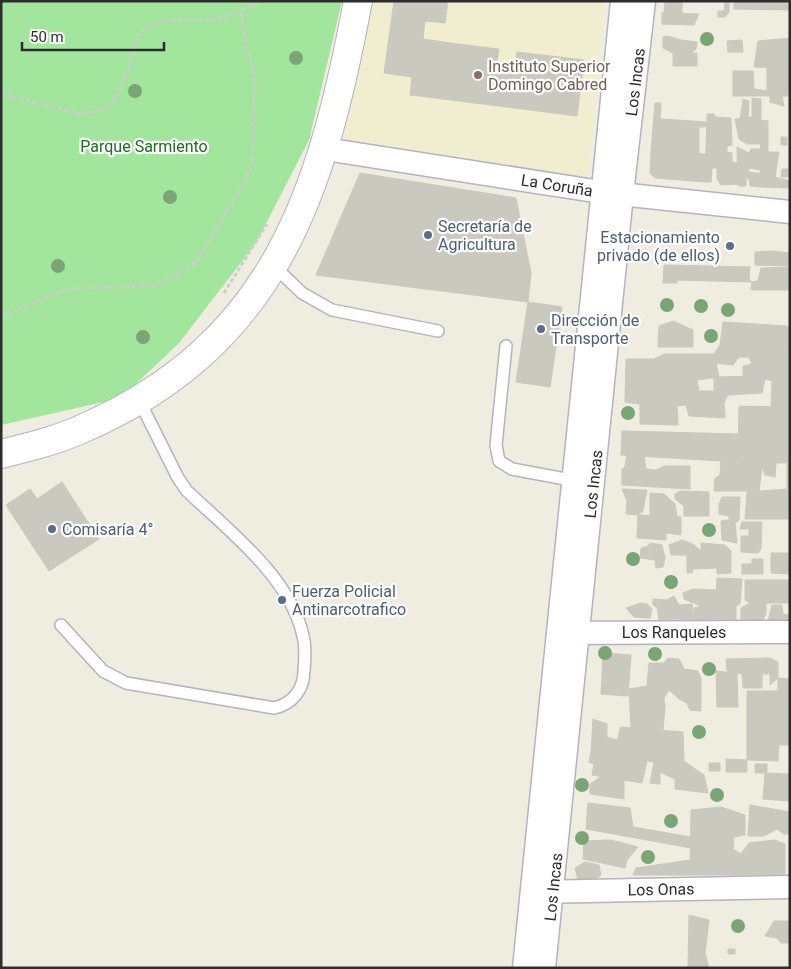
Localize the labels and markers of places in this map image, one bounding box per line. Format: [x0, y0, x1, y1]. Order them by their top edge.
place label: Instituto Superior Domingo Cabred [488, 57, 611, 94]
marker: Instituto Superior Domingo Cabred [472, 69, 484, 81]
place label: Secretaría de Agricultura [438, 217, 532, 254]
place label: Estacionamiento privado (de ellos) [597, 228, 720, 265]
marker: Secretaría de Agricultura [422, 229, 434, 241]
marker: Estacionamiento privado (de ellos) [724, 240, 736, 252]
place label: Dirección de Transporte [551, 311, 639, 348]
marker: Dirección de Transporte [535, 323, 547, 335]
place label: Comisaría 4° [62, 520, 153, 539]
marker: Comisaría 4° [46, 523, 58, 535]
place label: Fuerza Policial Antinarcotrafico [292, 582, 406, 619]
marker: Fuerza Policial Antinarcotrafico [276, 594, 288, 606]

